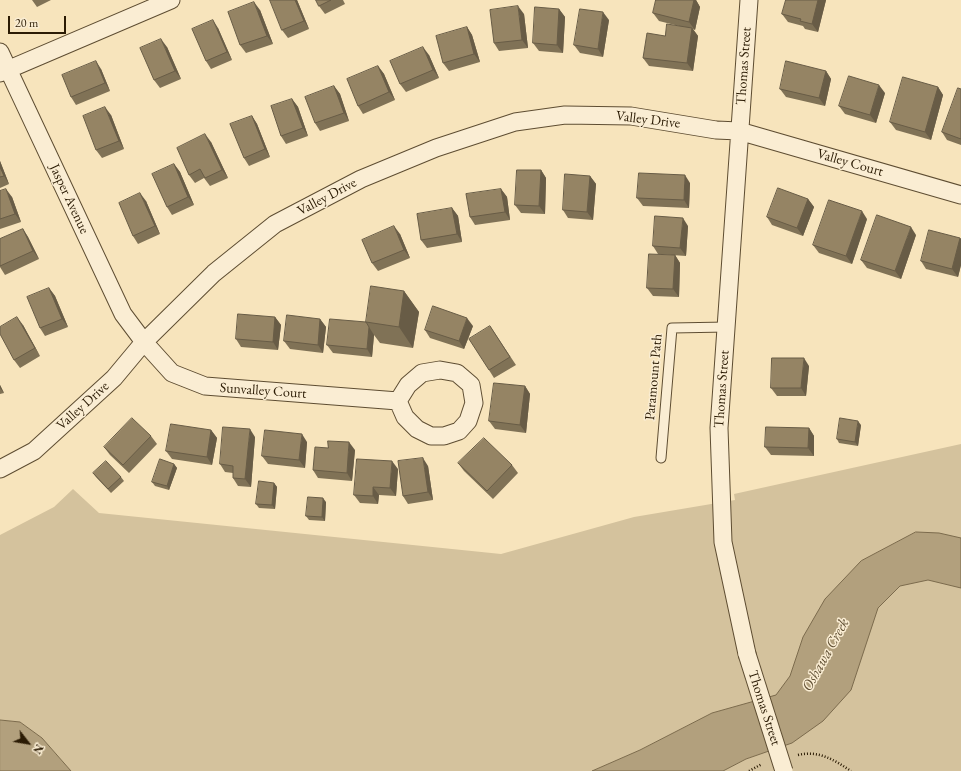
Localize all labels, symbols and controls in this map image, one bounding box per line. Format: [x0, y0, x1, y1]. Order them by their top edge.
scale bar [10, 8, 68, 34]
text: 20 m [15, 15, 38, 31]
street label: Thomas Street [733, 26, 755, 106]
street label: Valley Drive [615, 108, 681, 132]
street label: Valley Court [815, 146, 885, 180]
street label: Jasper Avenue [45, 161, 93, 237]
street label: Valley Drive [295, 174, 359, 220]
street label: Paramount Path [642, 333, 666, 421]
street label: Thomas Street [711, 349, 733, 429]
street label: Valley Drive [53, 378, 113, 434]
street label: Sunvalley Court [219, 380, 307, 402]
water label: Oshawa Creek [799, 615, 853, 695]
street label: Thomas Street [744, 668, 784, 748]
north arrow [8, 723, 48, 763]
text: N [30, 742, 47, 757]

